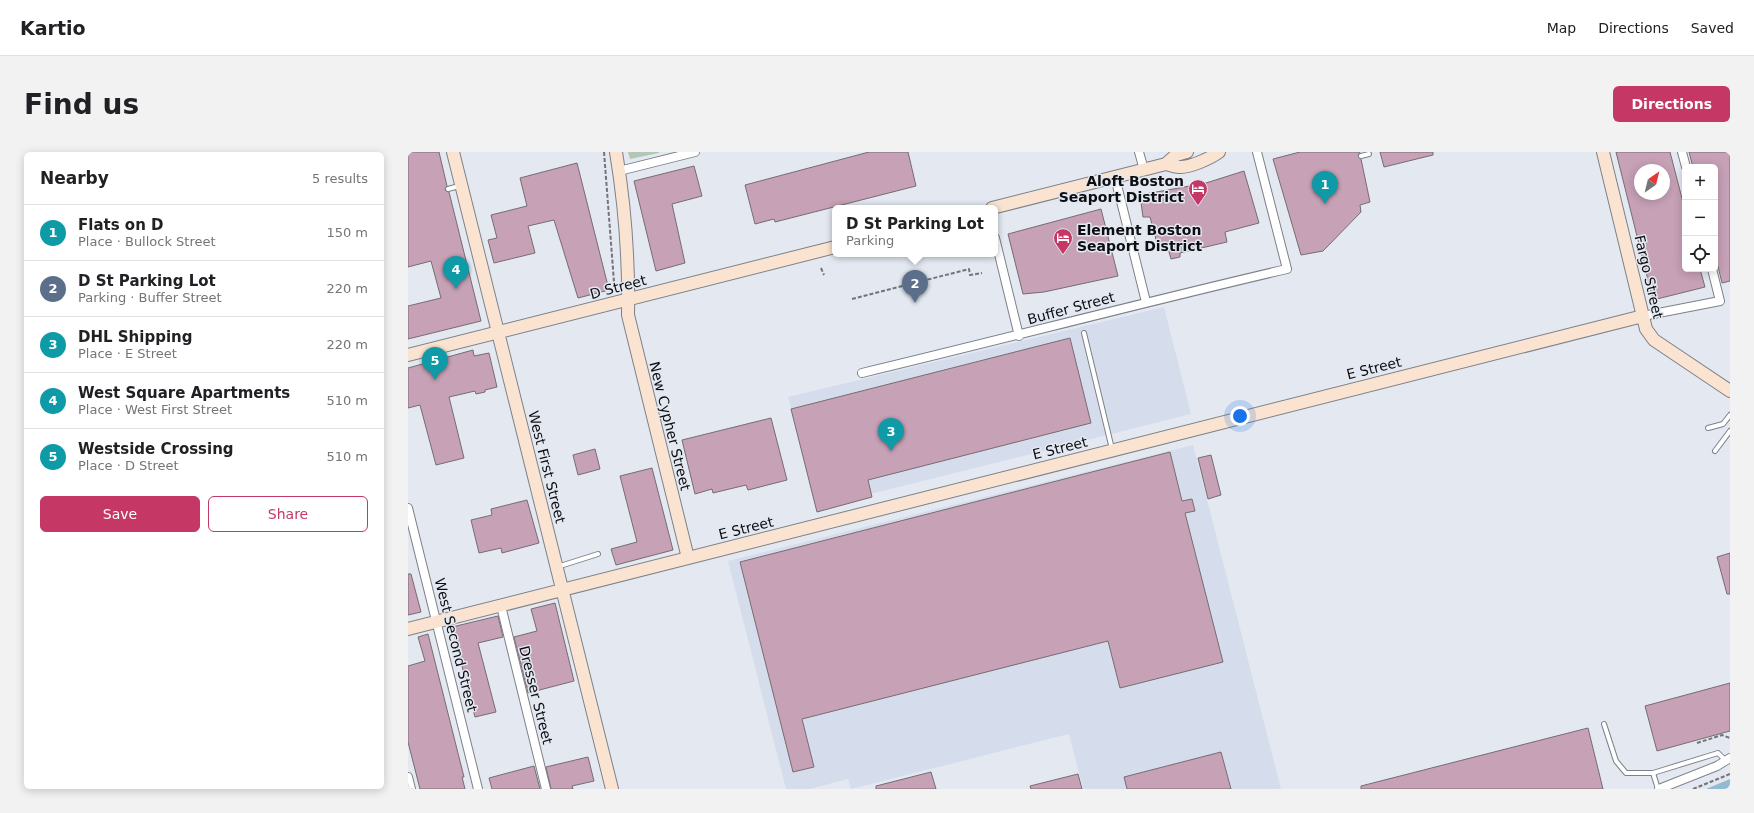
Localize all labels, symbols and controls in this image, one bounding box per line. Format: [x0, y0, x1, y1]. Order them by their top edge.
text: Kartio [20, 17, 86, 39]
text: Map [1547, 20, 1576, 36]
text: Directions [1598, 20, 1669, 36]
text: Saved [1691, 20, 1734, 36]
button: Directions [1613, 86, 1730, 122]
text: Find us [24, 88, 139, 121]
north arrow [1634, 164, 1670, 200]
map controls [1682, 164, 1718, 272]
button: + [1682, 164, 1718, 200]
text: Nearby [40, 168, 109, 188]
text: 5 results [312, 171, 368, 186]
pin: 1 [1312, 171, 1338, 204]
place label: Aloft Boston Seaport District [1059, 173, 1184, 205]
hotel icon: Aloft Boston Seaport District [1187, 178, 1209, 206]
button: − [1682, 200, 1718, 236]
popup [832, 205, 998, 257]
text: D St Parking Lot [846, 215, 984, 233]
text: Flats on D [78, 216, 164, 234]
place label: Element Boston Seaport District [1077, 222, 1203, 254]
text: 1 [48, 225, 58, 240]
text: 150 m [326, 225, 368, 240]
hotel icon: Element Boston Seaport District [1052, 227, 1074, 255]
text: Parking [846, 233, 894, 248]
text: Place · Bullock Street [78, 234, 216, 249]
street label: Fargo Street [1632, 234, 1667, 321]
button: locate [1682, 236, 1718, 272]
pin: 4 [443, 256, 469, 289]
pin: 2 [902, 270, 928, 303]
text: D St Parking Lot [78, 272, 216, 290]
street label: D Street [588, 272, 648, 302]
text: 2 [48, 281, 58, 296]
text: 220 m [326, 281, 368, 296]
street label: Buffer Street [1026, 289, 1117, 327]
text: Parking · Buffer Street [78, 290, 222, 305]
text: DHL Shipping [78, 328, 192, 346]
text: 3 [48, 337, 58, 352]
text: 220 m [326, 337, 368, 352]
text: Place · E Street [78, 346, 177, 361]
pin: 5 [422, 347, 448, 380]
street label: E Street [1345, 353, 1404, 383]
street label: New Cypher Street [646, 360, 694, 493]
text: West Square Apartments [78, 384, 290, 402]
text: 4 [48, 393, 58, 408]
text: 510 m [326, 393, 368, 408]
text: Place · West First Street [78, 402, 232, 417]
your location [1230, 406, 1250, 426]
street label: West First Street [525, 409, 569, 525]
pin: 3 [878, 418, 904, 451]
street label: E Street [1031, 433, 1090, 463]
text: Westside Crossing [78, 440, 234, 458]
text: 5 [48, 449, 58, 464]
text: 510 m [326, 449, 368, 464]
text: Place · D Street [78, 458, 179, 473]
button: Save [40, 496, 200, 532]
button: Share [208, 496, 368, 532]
street label: E Street [717, 513, 776, 543]
street label: West Second Street [432, 576, 481, 714]
street label: Dresser Street [516, 644, 556, 746]

